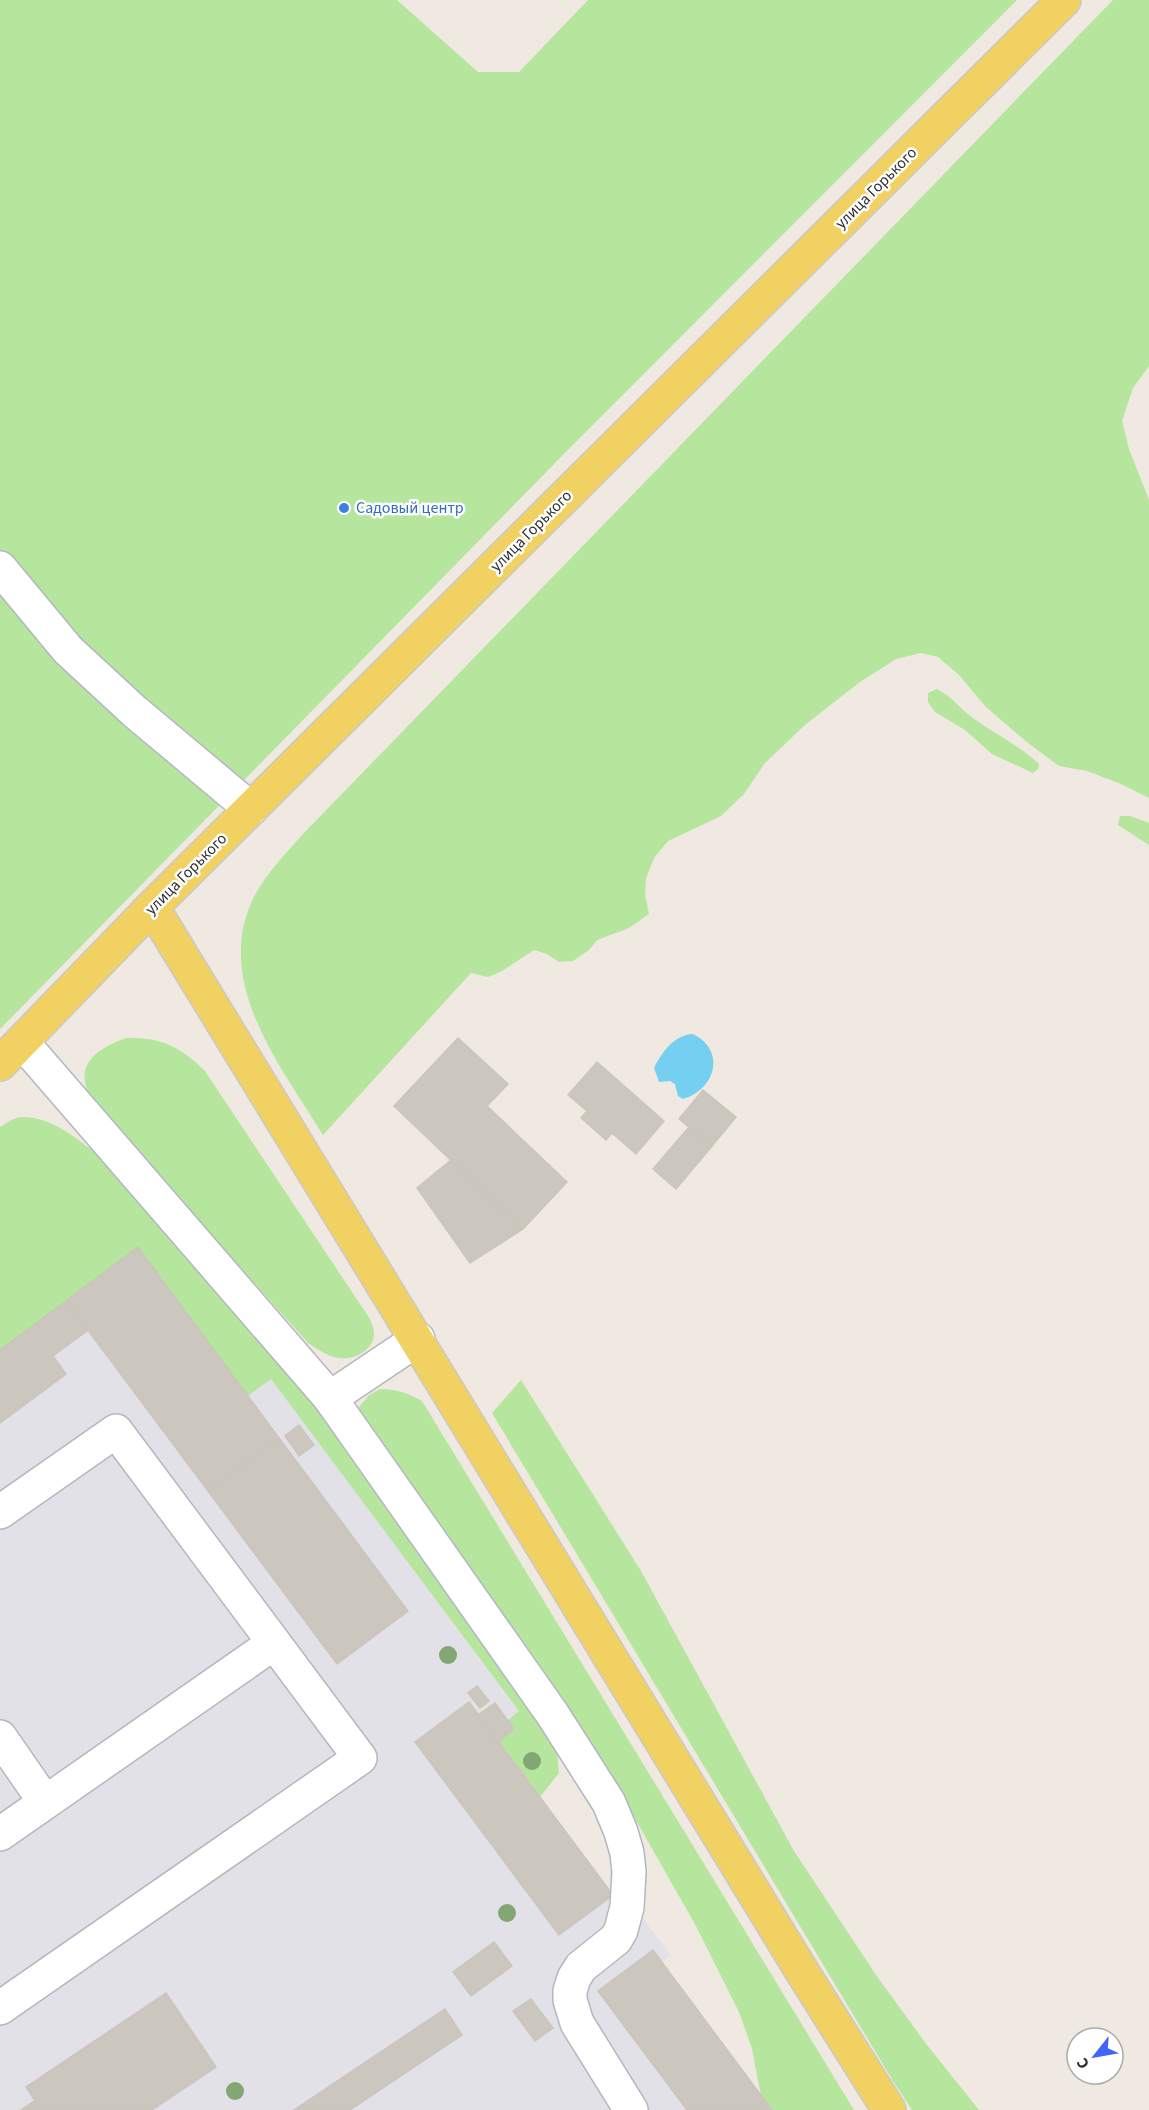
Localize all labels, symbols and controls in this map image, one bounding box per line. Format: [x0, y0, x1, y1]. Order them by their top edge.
street label: улица Горького [830, 142, 922, 234]
street label: улица Горького [485, 485, 577, 577]
place label: Садовый центр [356, 497, 464, 519]
marker: Садовый центр [337, 501, 351, 515]
street label: улица Горького [140, 828, 232, 920]
north arrow [1065, 2026, 1125, 2086]
text: С [1071, 2054, 1095, 2073]

